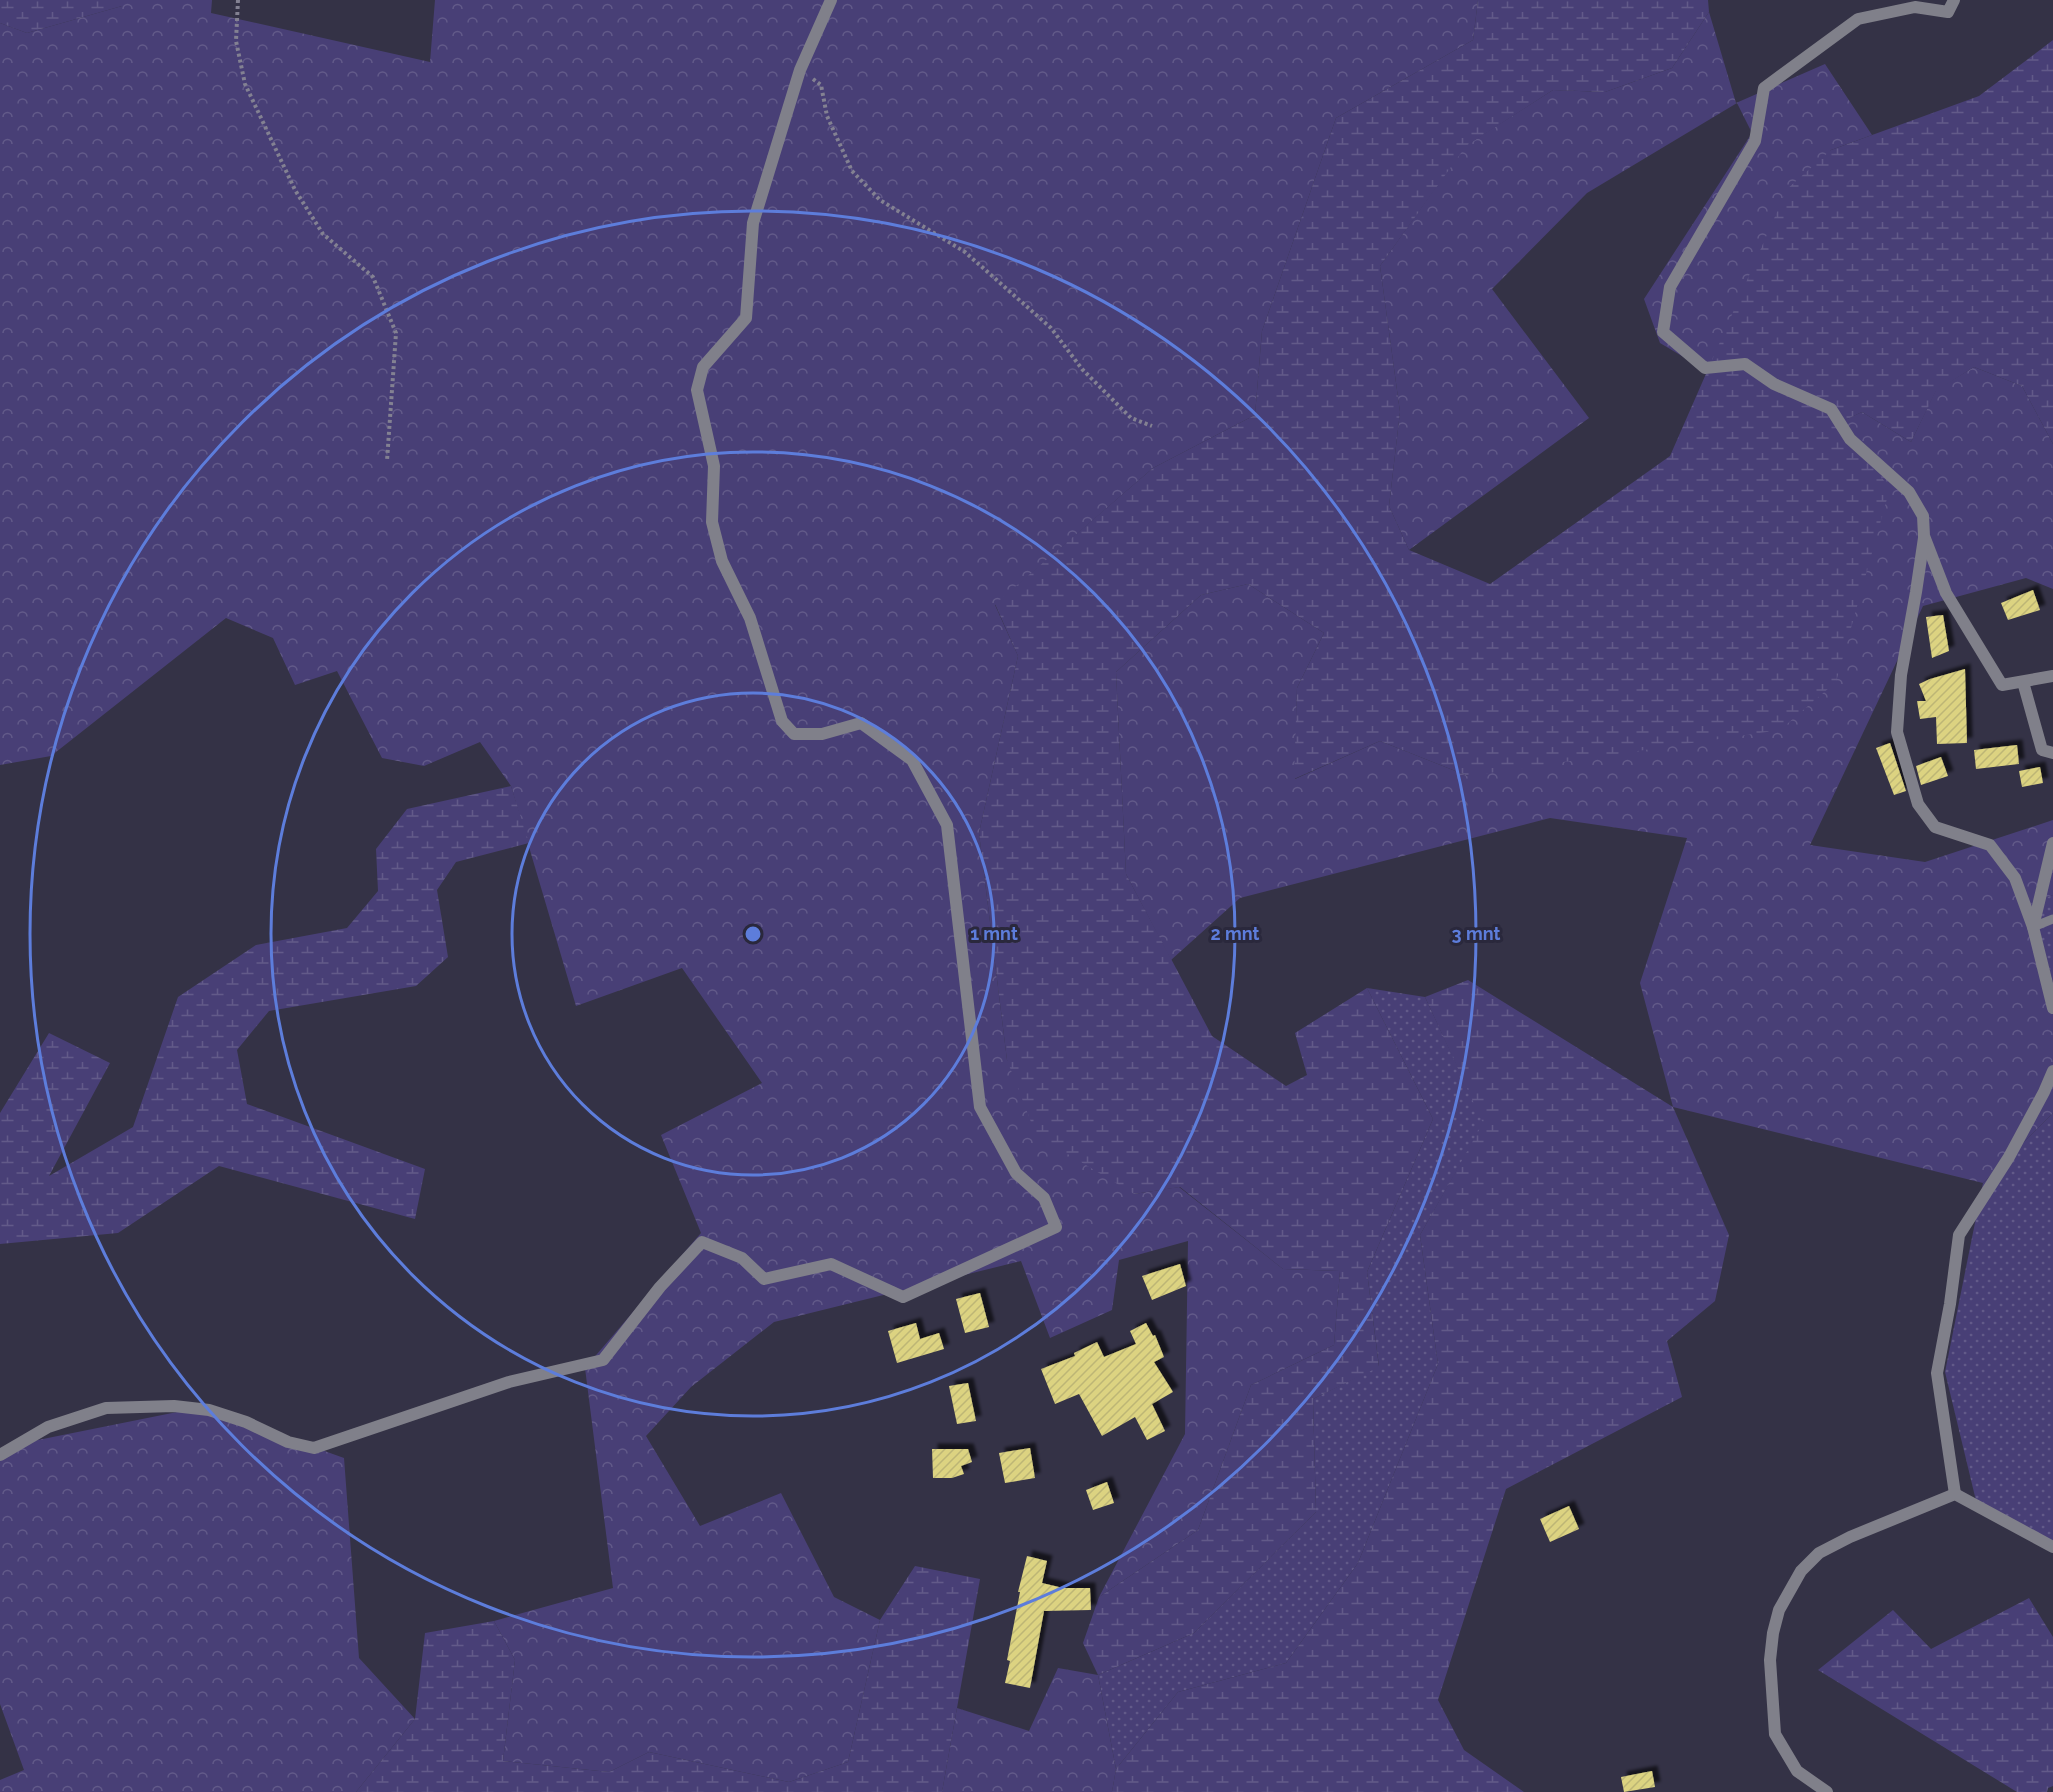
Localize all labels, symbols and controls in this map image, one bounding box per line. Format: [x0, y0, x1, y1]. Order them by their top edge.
text: 1 mnt [970, 923, 1018, 944]
text: 2 mnt [1211, 923, 1260, 944]
text: 3 mnt [1452, 923, 1501, 944]
centre of rings [743, 924, 763, 944]

